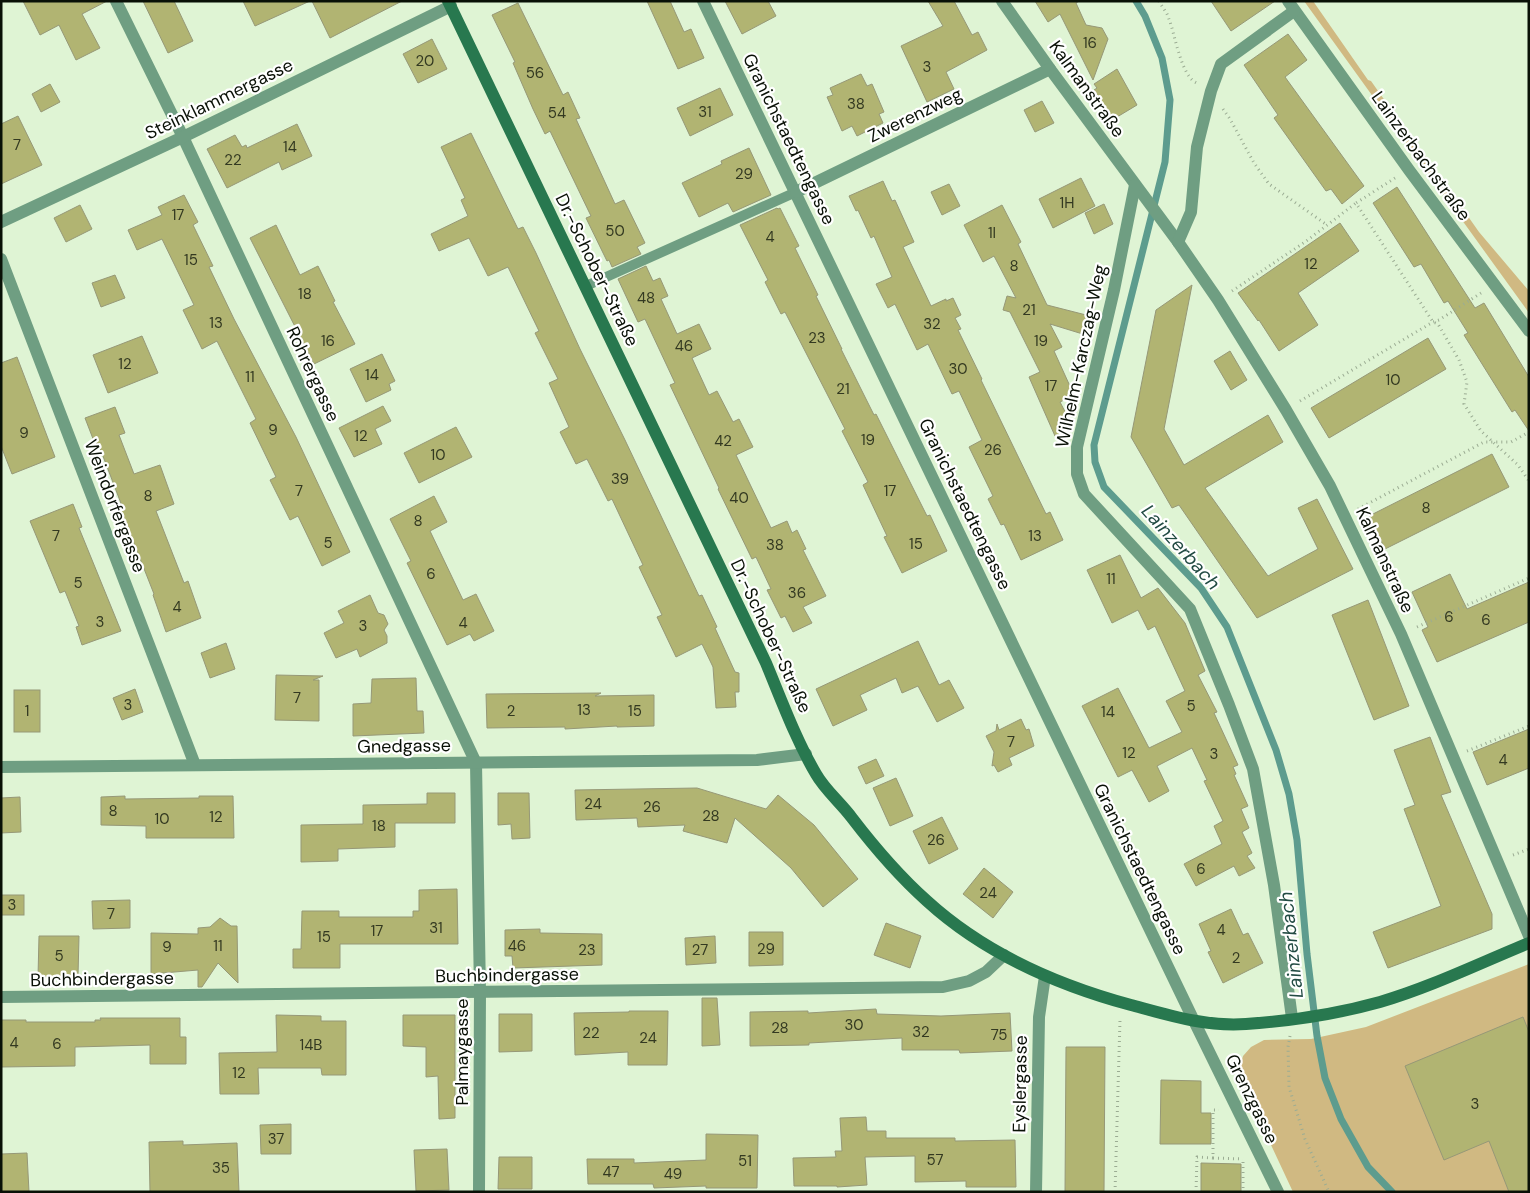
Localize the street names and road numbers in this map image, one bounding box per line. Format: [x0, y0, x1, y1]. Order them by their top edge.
street label: Kalmanstraße [1044, 36, 1130, 142]
street label: Granichstaedtengasse [737, 49, 841, 229]
street label: Steinklammergasse [141, 53, 297, 145]
street label: Zwerenzweg [864, 82, 966, 148]
street label: Lainzerbachstraße [1366, 86, 1476, 226]
street label: Dr.-Schober-Straße [550, 190, 644, 350]
street label: Wilhelm-Karczag-Weg [1050, 262, 1112, 450]
street label: Rohrergasse [281, 323, 345, 425]
street label: Granichstaedtengasse [913, 414, 1017, 594]
street label: Weindorfergasse [79, 436, 151, 576]
street label: Kalmanstraße [1350, 503, 1420, 617]
street label: Dr.-Schober-Straße [725, 555, 817, 717]
street label: Gnedgasse [357, 733, 451, 759]
street label: Granichstaedtengasse [1088, 779, 1192, 959]
street label: Buchbindergasse [435, 962, 579, 988]
street label: Buchbindergasse [30, 966, 174, 992]
street label: Palmaygasse [450, 999, 474, 1105]
street label: Eyslergasse [1007, 1035, 1033, 1133]
street label: Grenzgasse [1220, 1050, 1284, 1148]

